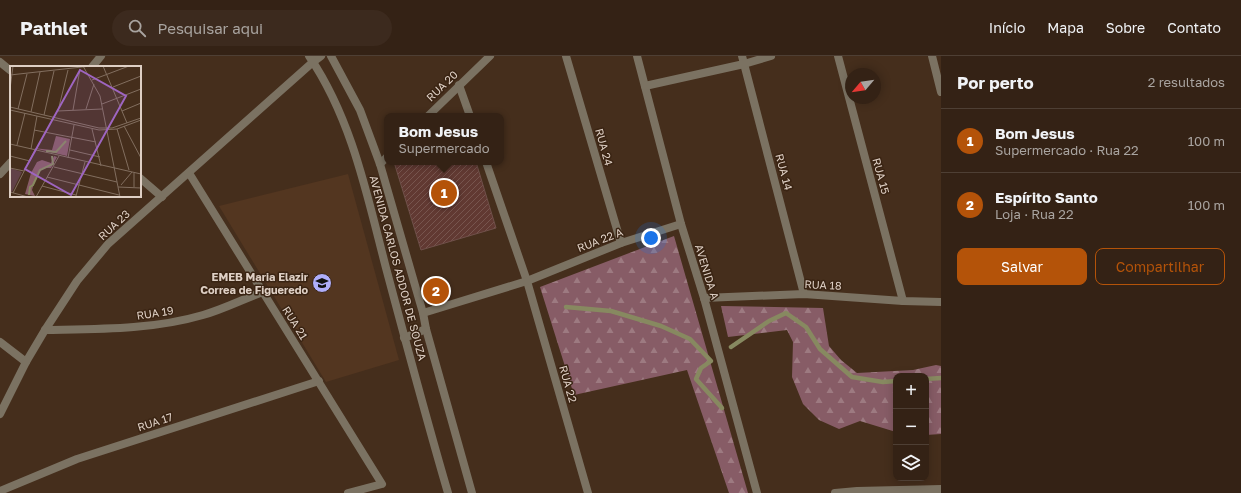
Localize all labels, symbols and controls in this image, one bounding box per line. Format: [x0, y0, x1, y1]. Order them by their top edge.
search box [112, 10, 392, 46]
text: Pathlet [20, 16, 88, 39]
icon: search [126, 17, 148, 39]
text: Pesquisar aqui [158, 19, 263, 37]
text: Início [989, 19, 1025, 36]
text: Mapa [1047, 19, 1084, 36]
text: Sobre [1106, 19, 1145, 36]
text: Contato [1167, 19, 1221, 36]
inset map [10, 66, 141, 197]
street label: RUA 20 [423, 68, 460, 104]
north arrow [845, 68, 881, 104]
text: Por perto [957, 72, 1034, 93]
text: 2 resultados [1148, 74, 1225, 90]
popup [384, 113, 504, 165]
text: Bom Jesus [398, 122, 478, 140]
text: Bom Jesus [995, 124, 1075, 142]
street label: RUA 24 [593, 127, 616, 167]
text: 1 [967, 133, 973, 149]
text: 100 m [1188, 133, 1225, 149]
text: Supermercado [398, 140, 490, 156]
text: Supermercado · Rua 22 [995, 142, 1139, 158]
street label: RUA 14 [773, 152, 796, 192]
street label: RUA 15 [870, 156, 893, 195]
street label: AVENIDA CARLOS ADDOR DE SOUZA [367, 174, 430, 363]
pin: 1 [431, 178, 457, 208]
text: Espírito Santo [995, 188, 1098, 206]
text: 2 [966, 197, 974, 213]
text: 100 m [1188, 197, 1225, 213]
text: Loja · Rua 22 [995, 206, 1073, 222]
street label: RUA 23 [95, 207, 132, 242]
street label: RUA 22 A [575, 225, 625, 254]
your location [641, 228, 661, 248]
street label: AVENIDA A [693, 243, 722, 302]
button: Salvar [957, 248, 1087, 285]
button: Compartilhar [1095, 248, 1225, 285]
place label: EMEB Maria Elazir Correa de Figueredo [200, 270, 309, 296]
school or university icon: EMEB Maria Elazir Correa de Figueredo [311, 272, 333, 294]
pin: 2 [423, 276, 449, 306]
street label: RUA 18 [804, 277, 842, 292]
street label: RUA 19 [136, 303, 174, 322]
street label: RUA 21 [280, 304, 311, 342]
street label: RUA 22 [557, 364, 580, 404]
map controls [893, 373, 929, 481]
button: + [893, 373, 929, 409]
button: − [893, 409, 929, 445]
street label: RUA 17 [136, 410, 174, 433]
button: layers [893, 445, 929, 481]

